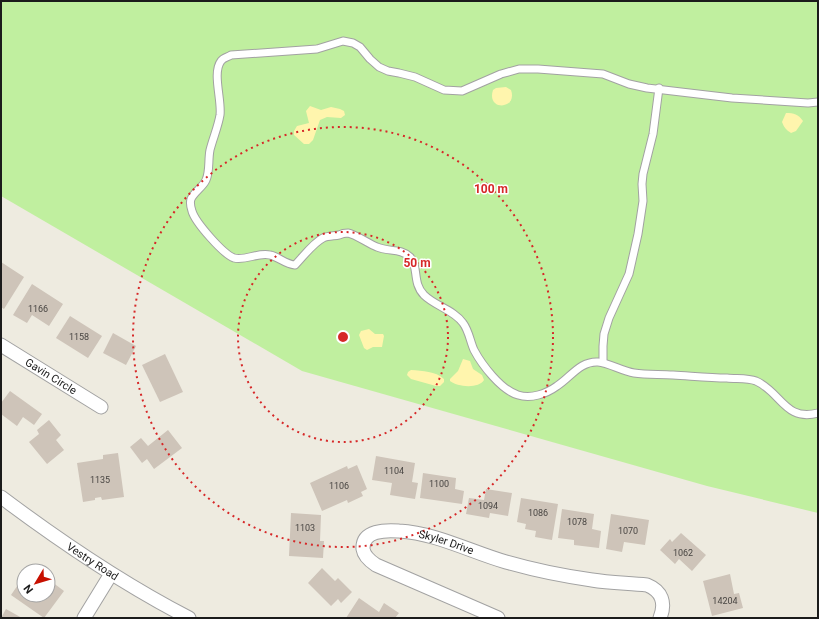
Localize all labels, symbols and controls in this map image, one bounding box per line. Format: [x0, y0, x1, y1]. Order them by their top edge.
text: 100 m [474, 182, 508, 196]
text: 50 m [403, 256, 431, 270]
house number: 1166 [28, 304, 48, 314]
centre of rings [336, 330, 350, 344]
house number: 1158 [69, 332, 89, 342]
street label: Gavin Circle [23, 356, 79, 397]
house number: 1104 [384, 466, 404, 476]
house number: 1135 [90, 475, 110, 485]
house number: 1100 [429, 479, 449, 489]
house number: 1106 [329, 481, 349, 491]
house number: 1094 [478, 501, 498, 511]
house number: 1086 [528, 508, 548, 518]
house number: 1078 [567, 517, 587, 527]
house number: 1103 [295, 523, 315, 533]
house number: 1070 [618, 526, 638, 536]
street label: Skyler Drive [417, 528, 476, 557]
street label: Vestry Road [64, 540, 121, 583]
house number: 1062 [673, 548, 693, 558]
north arrow [16, 563, 56, 603]
text: N [21, 582, 36, 596]
house number: 14204 [712, 596, 738, 606]

